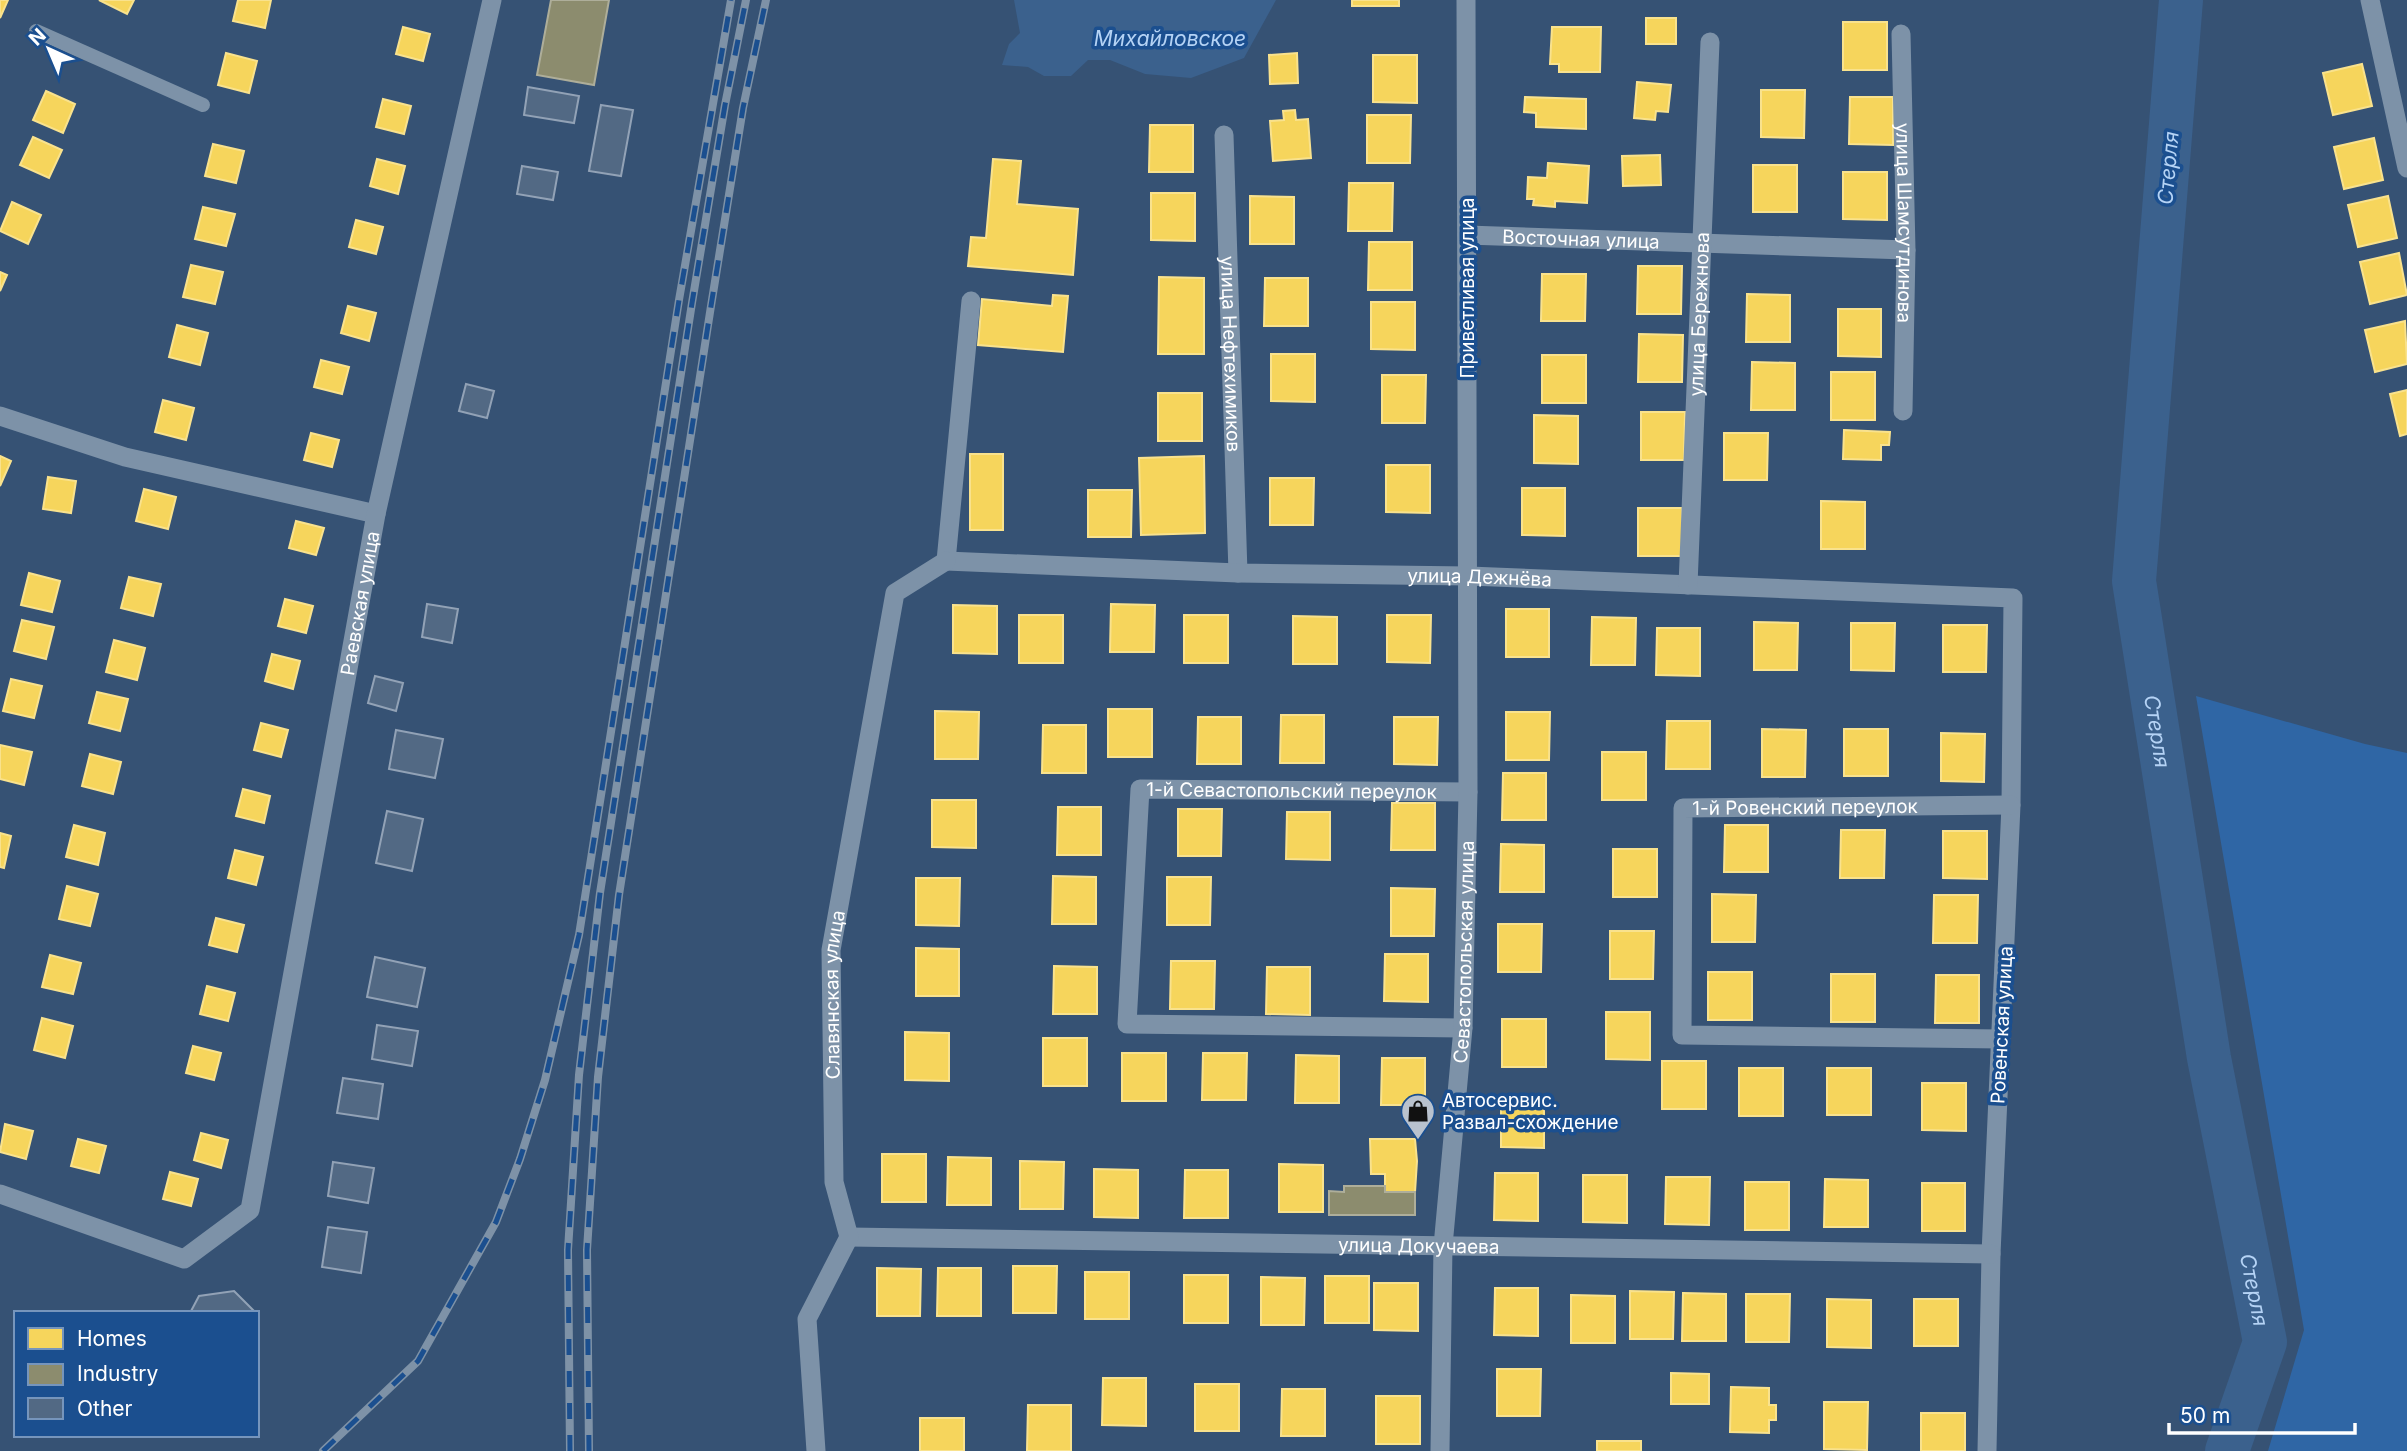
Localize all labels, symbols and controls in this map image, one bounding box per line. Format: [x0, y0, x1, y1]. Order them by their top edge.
north arrow [14, 14, 84, 84]
text: N [24, 24, 51, 50]
water label: Михайловское [1094, 26, 1246, 51]
street label: улица Шамсутдинова [1892, 122, 1918, 323]
water label: Стерля [2152, 130, 2184, 206]
street label: Приветливая улица [1456, 197, 1479, 379]
street label: Восточная улица [1502, 225, 1660, 253]
street label: улица Бережнова [1684, 232, 1714, 397]
street label: улица Нефтехимиков [1216, 255, 1246, 452]
street label: Раевская улица [335, 529, 384, 677]
street label: улица Дежнёва [1407, 564, 1553, 591]
water label: Стерля [2140, 693, 2176, 769]
street label: 1-й Севастопольский переулок [1146, 778, 1438, 803]
street label: 1-й Ровенский переулок [1692, 794, 1919, 819]
street label: Севастопольская улица [1448, 840, 1478, 1064]
street label: Славянская улица [819, 908, 849, 1079]
street label: Ровенская улица [1986, 945, 2018, 1105]
place label: Автосервис. Развал-схождение [1442, 1089, 1619, 1134]
shop icon: Автосервис. Развал-схождение [1399, 1092, 1437, 1141]
street label: улица Докучаева [1338, 1233, 1500, 1258]
water label: Стерля [2235, 1251, 2274, 1328]
legend [14, 1311, 259, 1437]
text: Homes [77, 1326, 147, 1351]
text: Industry [77, 1361, 159, 1386]
scale bar [2169, 1392, 2354, 1436]
text: Other [77, 1396, 133, 1421]
text: 50 m [2180, 1403, 2230, 1428]

